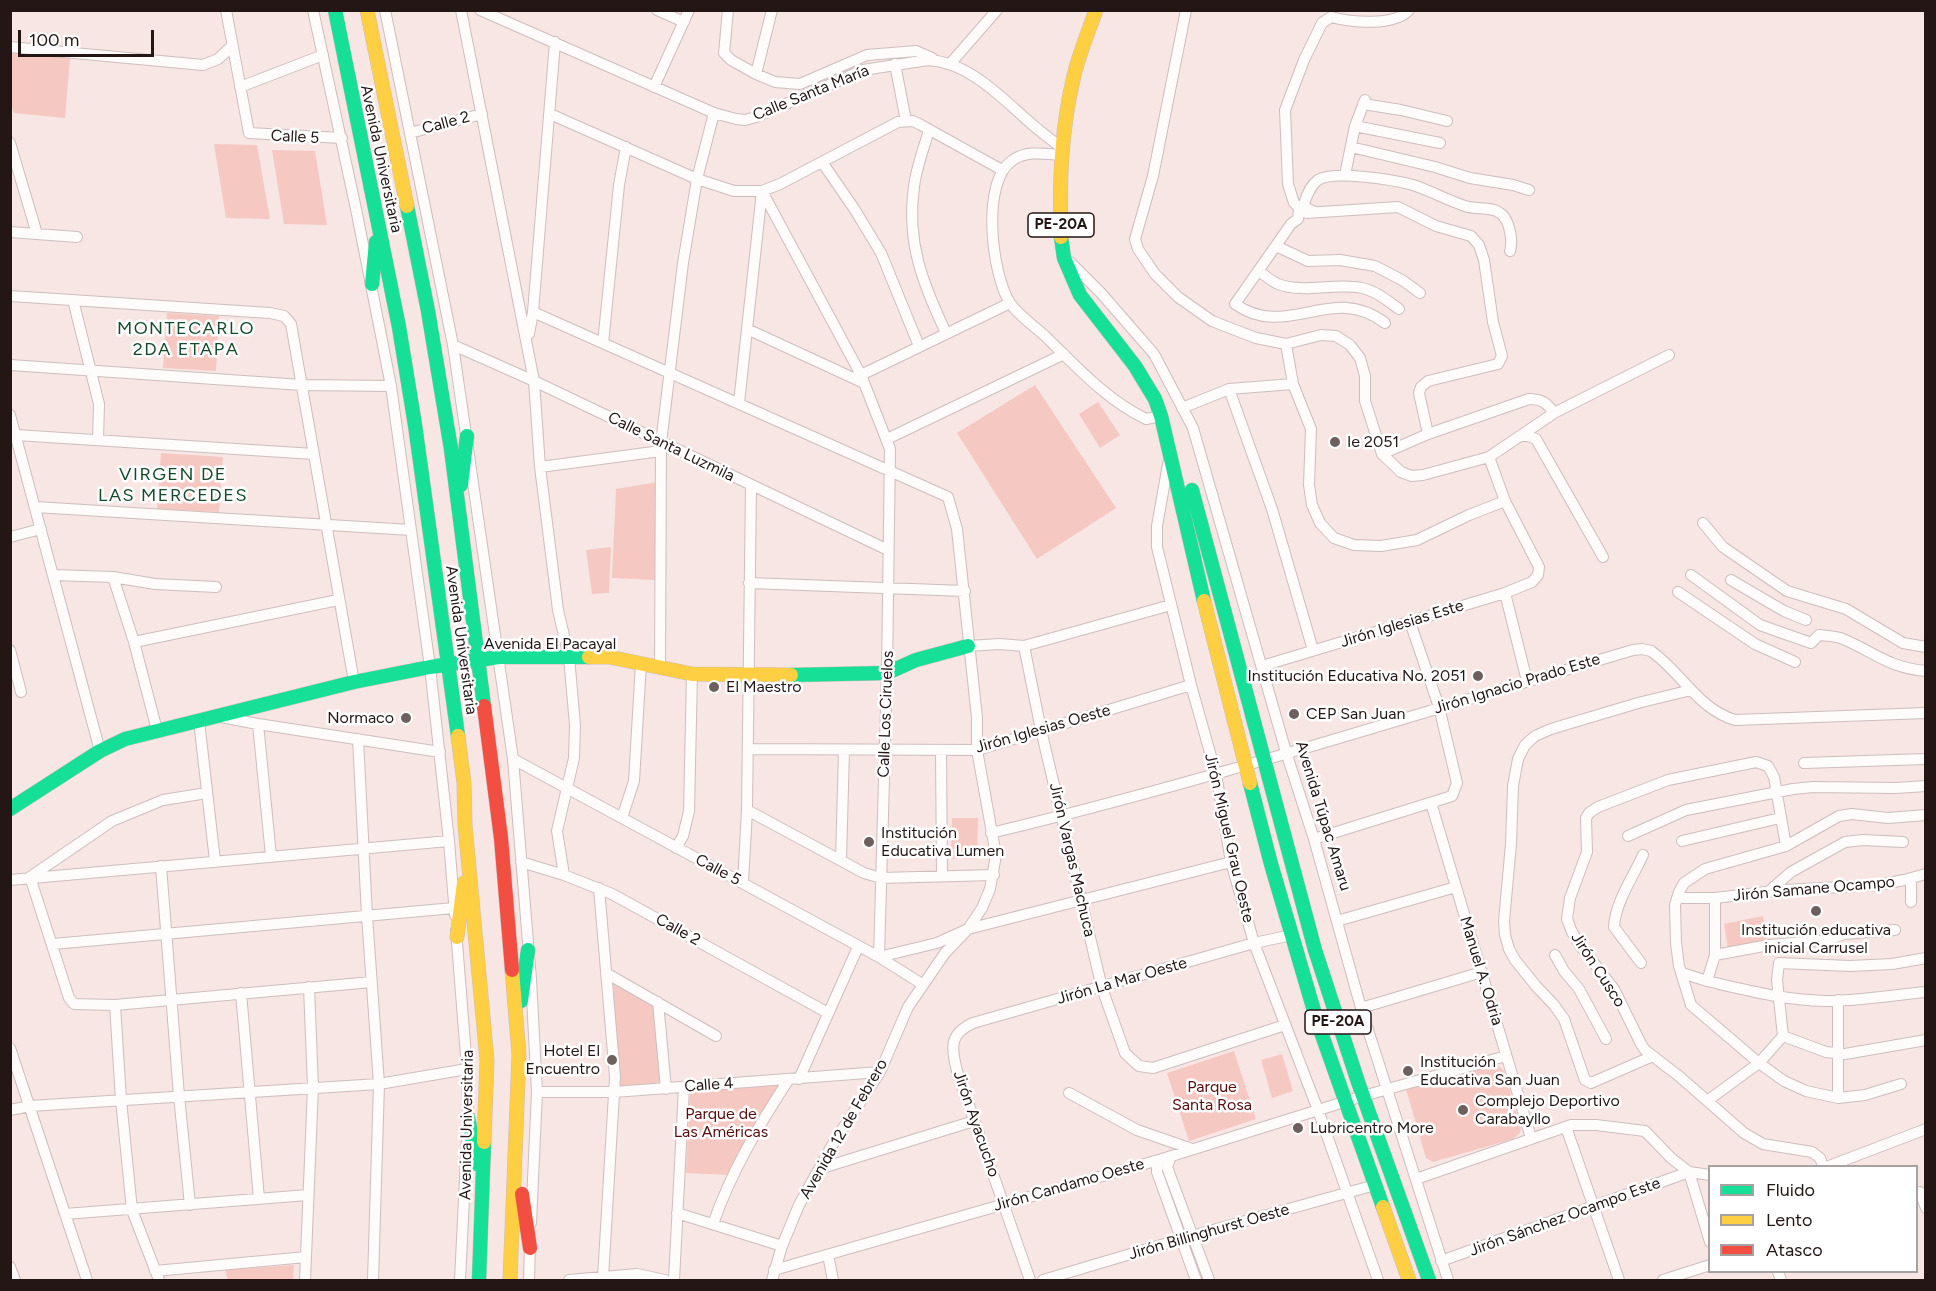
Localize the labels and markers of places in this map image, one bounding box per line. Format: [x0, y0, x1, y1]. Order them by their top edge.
place label: Ie 2051 [1347, 432, 1399, 452]
marker: Ie 2051 [1328, 435, 1342, 449]
place label: Institución Educativa No. 2051 [1247, 666, 1466, 686]
marker: Institución Educativa No. 2051 [1471, 669, 1485, 683]
place label: El Maestro [726, 677, 802, 697]
marker: El Maestro [707, 680, 721, 694]
place label: CEP San Juan [1306, 704, 1405, 724]
marker: CEP San Juan [1287, 707, 1301, 721]
place label: Normaco [327, 708, 394, 728]
marker: Normaco [399, 711, 413, 725]
place label: Institución Educativa Lumen [881, 823, 1004, 861]
marker: Institución Educativa Lumen [862, 835, 876, 849]
marker: Institución educativa inicial Carrusel [1809, 904, 1823, 918]
place label: Institución educativa inicial Carrusel [1741, 920, 1891, 958]
place label: Hotel El Encuentro [526, 1041, 600, 1079]
place label: Institución Educativa San Juan [1420, 1052, 1560, 1090]
marker: Hotel El Encuentro [605, 1053, 619, 1067]
marker: Institución Educativa San Juan [1401, 1064, 1415, 1078]
place label: Complejo Deportivo Carabayllo [1475, 1091, 1620, 1129]
marker: Complejo Deportivo Carabayllo [1456, 1103, 1470, 1117]
place label: Lubricentro More [1310, 1118, 1434, 1138]
marker: Lubricentro More [1291, 1121, 1305, 1135]

